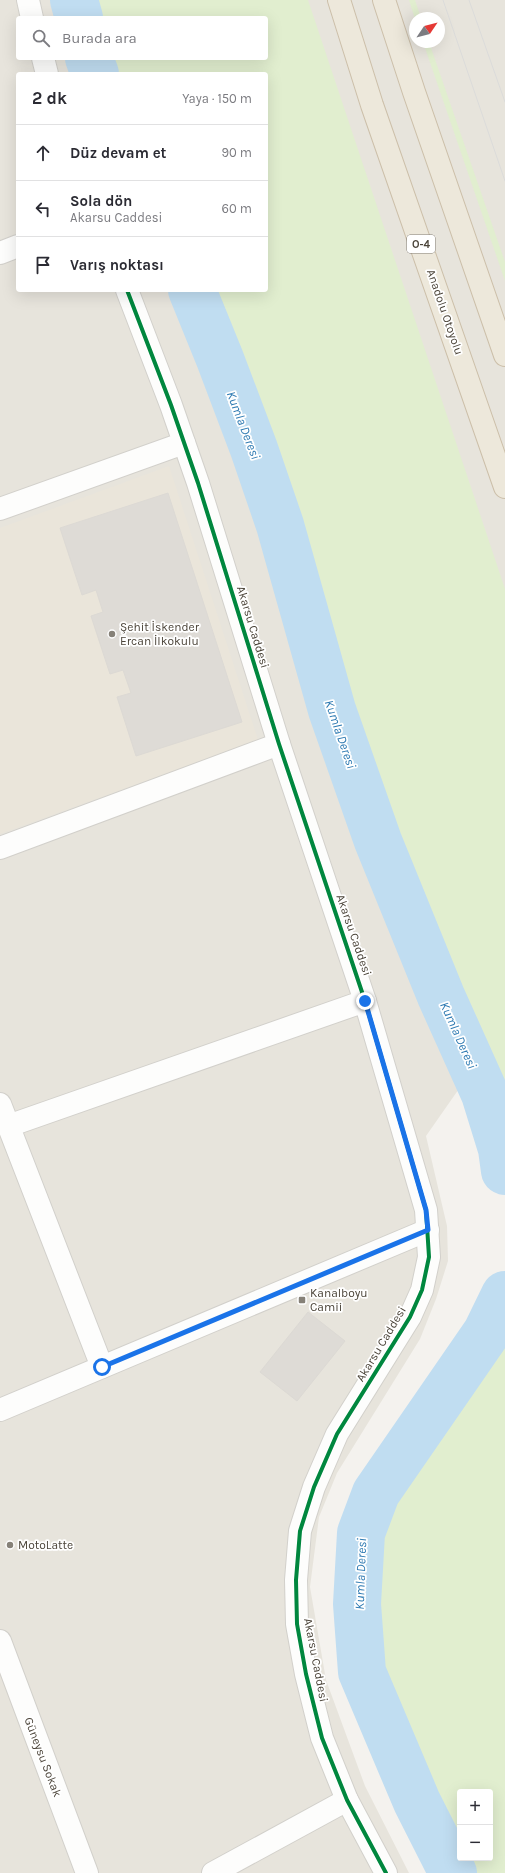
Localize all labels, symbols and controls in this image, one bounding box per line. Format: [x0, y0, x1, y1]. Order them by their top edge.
north arrow [409, 12, 445, 48]
search box [16, 16, 268, 60]
icon: search [30, 27, 52, 49]
text: Burada ara [62, 29, 137, 47]
text: 2 dk [32, 88, 67, 108]
text: Yaya · 150 m [182, 91, 252, 106]
icon: ahead [32, 142, 54, 164]
text: Düz devam et [70, 144, 167, 162]
text: 90 m [221, 145, 252, 160]
text: Sola dön [70, 192, 132, 210]
icon: left [32, 198, 54, 220]
text: 60 m [222, 201, 252, 216]
text: Akarsu Caddesi [70, 210, 162, 225]
road number: O-4 [407, 235, 435, 253]
icon: arrive [32, 254, 54, 276]
text: Varış noktası [70, 256, 164, 274]
street label: Anadolu Otoyolu [424, 267, 466, 357]
water label: Kumla Deresi [224, 389, 264, 462]
street label: Akarsu Caddesi [234, 584, 272, 670]
place label: Şehit İskender Ercan İlkokulu [120, 620, 200, 648]
marker: Şehit İskender Ercan İlkokulu [107, 629, 117, 639]
water label: Kumla Deresi [322, 698, 359, 771]
street label: Akarsu Caddesi [334, 892, 374, 978]
route end [356, 992, 374, 1010]
water label: Kumla Deresi [437, 999, 480, 1071]
place label: Kanalboyu Camii [310, 1286, 368, 1314]
marker: Kanalboyu Camii [297, 1295, 307, 1305]
street label: Akarsu Caddesi [353, 1304, 409, 1384]
route start [93, 1358, 111, 1376]
water label: Kumla Deresi [352, 1537, 369, 1610]
place label: MotoLatte [18, 1538, 73, 1552]
marker: MotoLatte [5, 1540, 15, 1550]
street label: Akarsu Caddesi [301, 1617, 331, 1703]
street label: Güneysu Sokak [21, 1715, 65, 1799]
map controls [457, 1789, 493, 1861]
button: + [457, 1789, 493, 1825]
button: − [457, 1825, 493, 1861]

